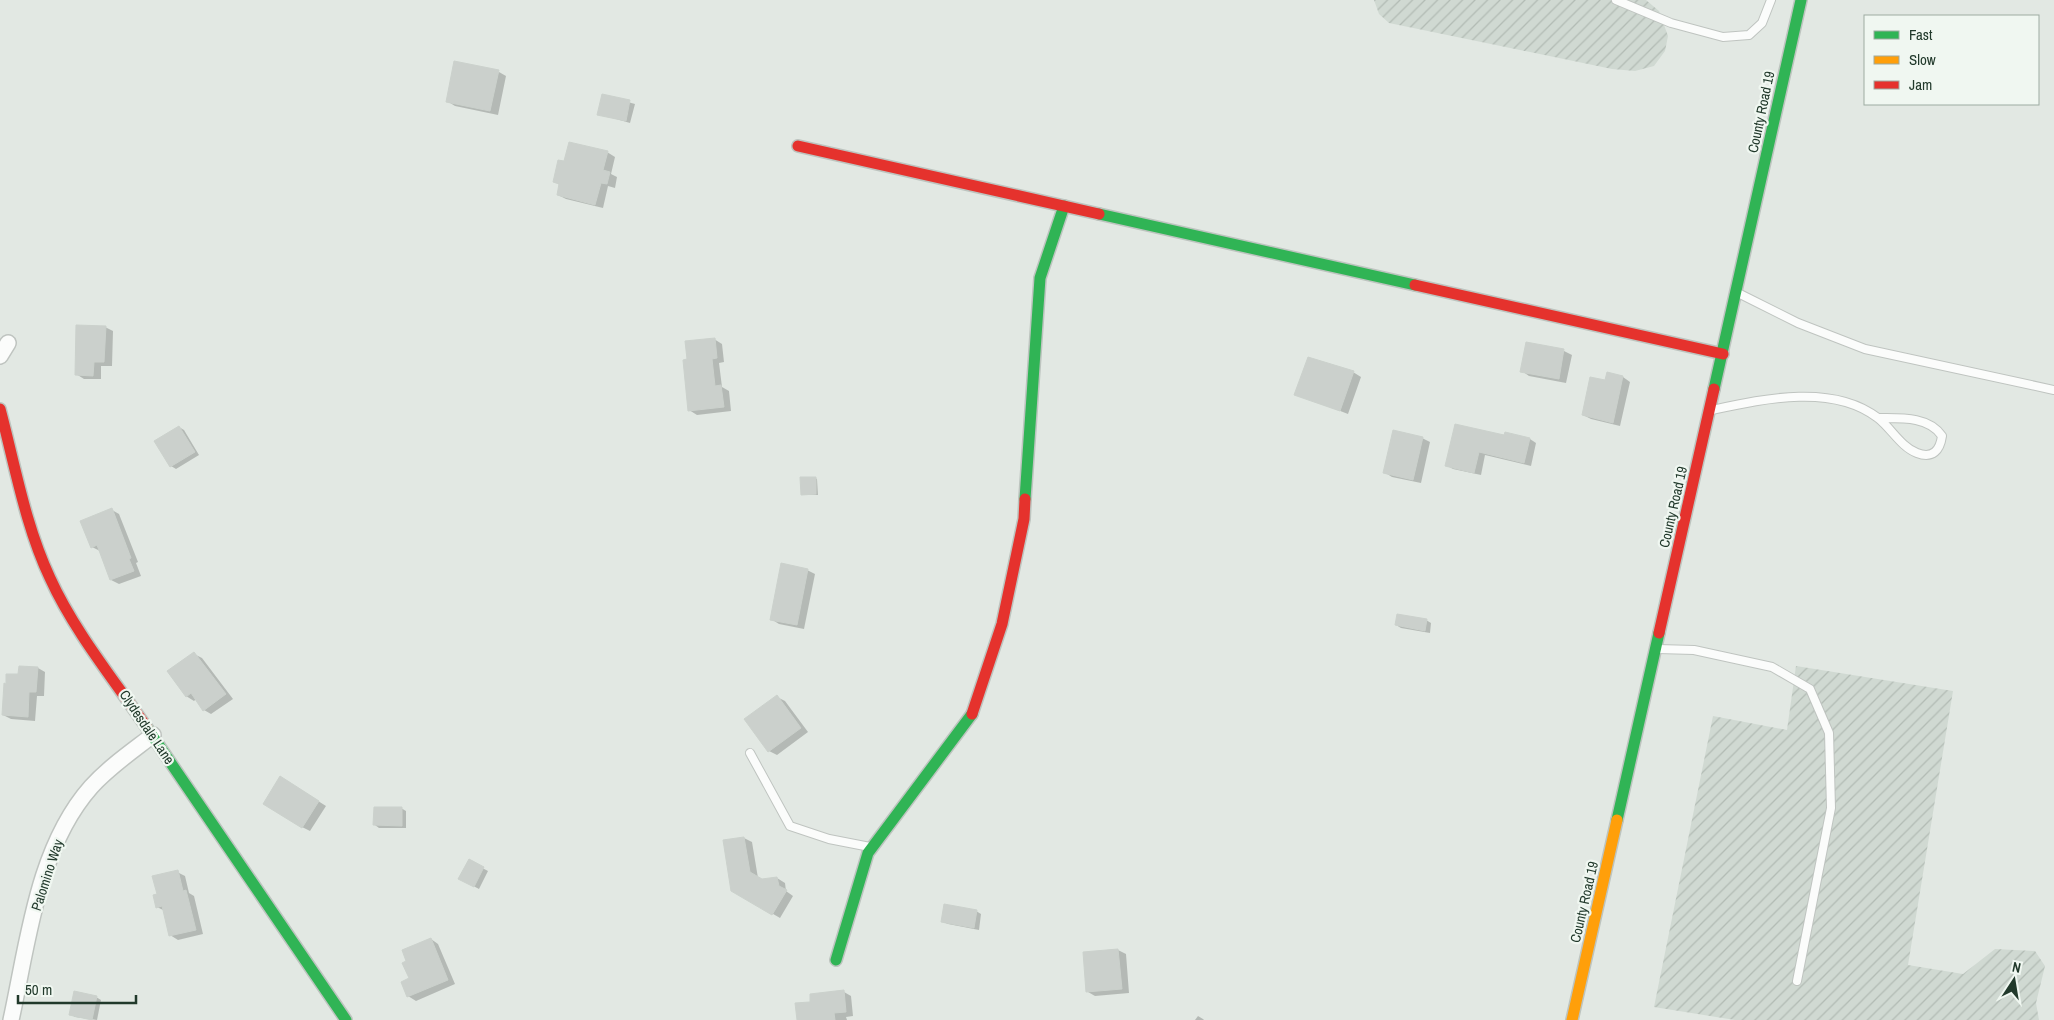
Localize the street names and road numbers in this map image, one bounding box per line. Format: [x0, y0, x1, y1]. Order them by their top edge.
street label: County Road 19 [1744, 70, 1778, 154]
street label: County Road 19 [1655, 465, 1691, 549]
street label: Clydesdale Lane [116, 687, 178, 767]
street label: Palomino Way [27, 837, 67, 913]
street label: County Road 19 [1566, 860, 1602, 944]

